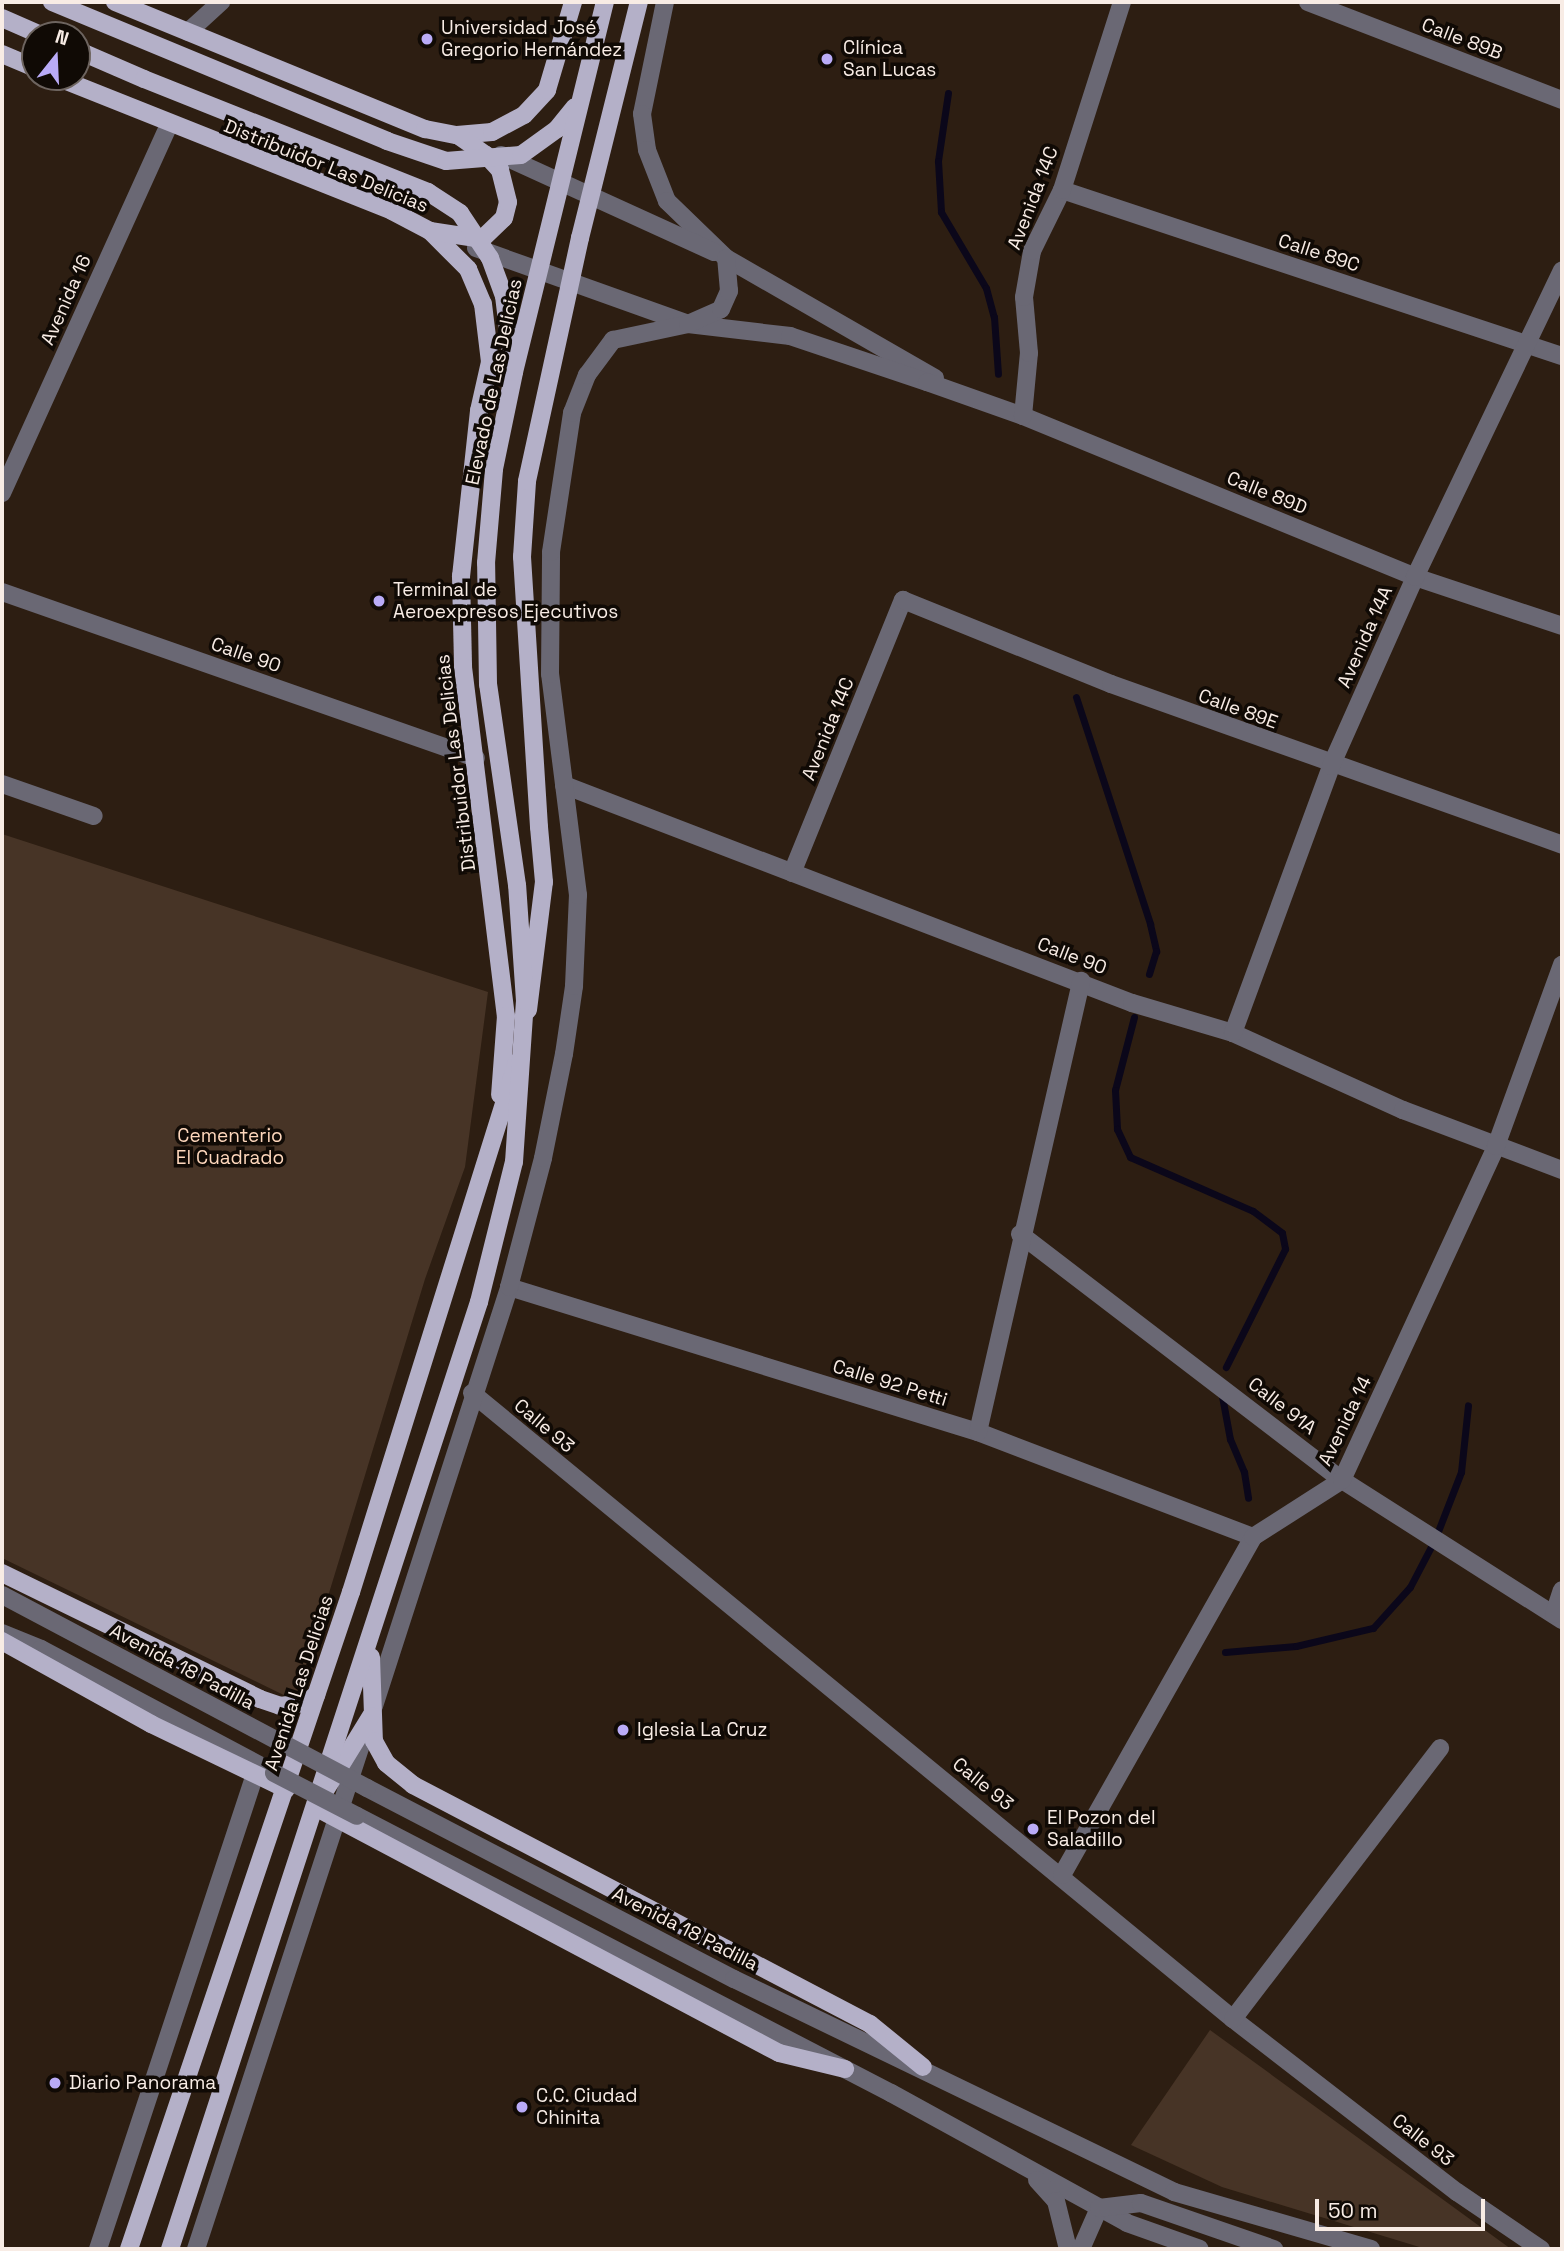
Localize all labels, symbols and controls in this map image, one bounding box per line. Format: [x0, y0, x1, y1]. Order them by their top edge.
street label: Calle 89B [1418, 13, 1506, 65]
place label: Universidad José Gregorio Hernández [441, 17, 622, 61]
north arrow [21, 21, 91, 91]
text: N [52, 24, 72, 51]
marker: Universidad José Gregorio Hernández [419, 31, 435, 47]
place label: Clínica San Lucas [843, 37, 936, 81]
marker: Clínica San Lucas [817, 49, 837, 69]
street label: Distribuidor Las Delicias [221, 115, 431, 217]
street label: Avenida 14C [1003, 143, 1063, 253]
street label: Calle 89C [1275, 229, 1363, 277]
street label: Avenida 16 [36, 251, 96, 349]
street label: Elevado de Las Delicias [461, 277, 527, 487]
street label: Calle 89D [1223, 467, 1311, 519]
place label: Terminal de Aeroexpresos Ejecutivos [393, 579, 618, 623]
street label: Avenida 14A [1332, 583, 1398, 691]
marker: Terminal de Aeroexpresos Ejecutivos [371, 593, 387, 609]
street label: Calle 90 [208, 632, 284, 678]
street label: Distribuidor Las Delicias [431, 653, 481, 873]
street label: Avenida 14C [797, 674, 859, 784]
street label: Calle 89E [1195, 684, 1281, 734]
street label: Calle 90 [1034, 932, 1110, 980]
park label: Cementerio El Cuadrado [176, 1125, 284, 1169]
street label: Calle 92 Petti [830, 1355, 950, 1411]
street label: Calle 91A [1243, 1372, 1321, 1440]
street label: Avenida 14 [1314, 1372, 1376, 1470]
street label: Calle 93 [509, 1394, 579, 1458]
street label: Avenida Las Delicias [260, 1592, 338, 1774]
street label: Avenida 18 Padilla [106, 1619, 258, 1715]
place label: Iglesia La Cruz [637, 1719, 767, 1741]
marker: Iglesia La Cruz [615, 1722, 631, 1738]
street label: Calle 93 [948, 1753, 1018, 1815]
place label: El Pozon del Saladillo [1047, 1807, 1156, 1851]
marker: El Pozon del Saladillo [1025, 1821, 1041, 1837]
street label: Avenida 18 Padilla [608, 1882, 762, 1976]
place label: Diario Panorama [69, 2072, 216, 2094]
marker: Diario Panorama [47, 2075, 63, 2091]
place label: C.C. Ciudad Chinita [536, 2085, 638, 2129]
marker: C.C. Ciudad Chinita [514, 2099, 530, 2115]
street label: Calle 93 [1388, 2109, 1458, 2171]
scale bar [1319, 2184, 1489, 2228]
text: 50 m [1328, 2197, 1378, 2224]

